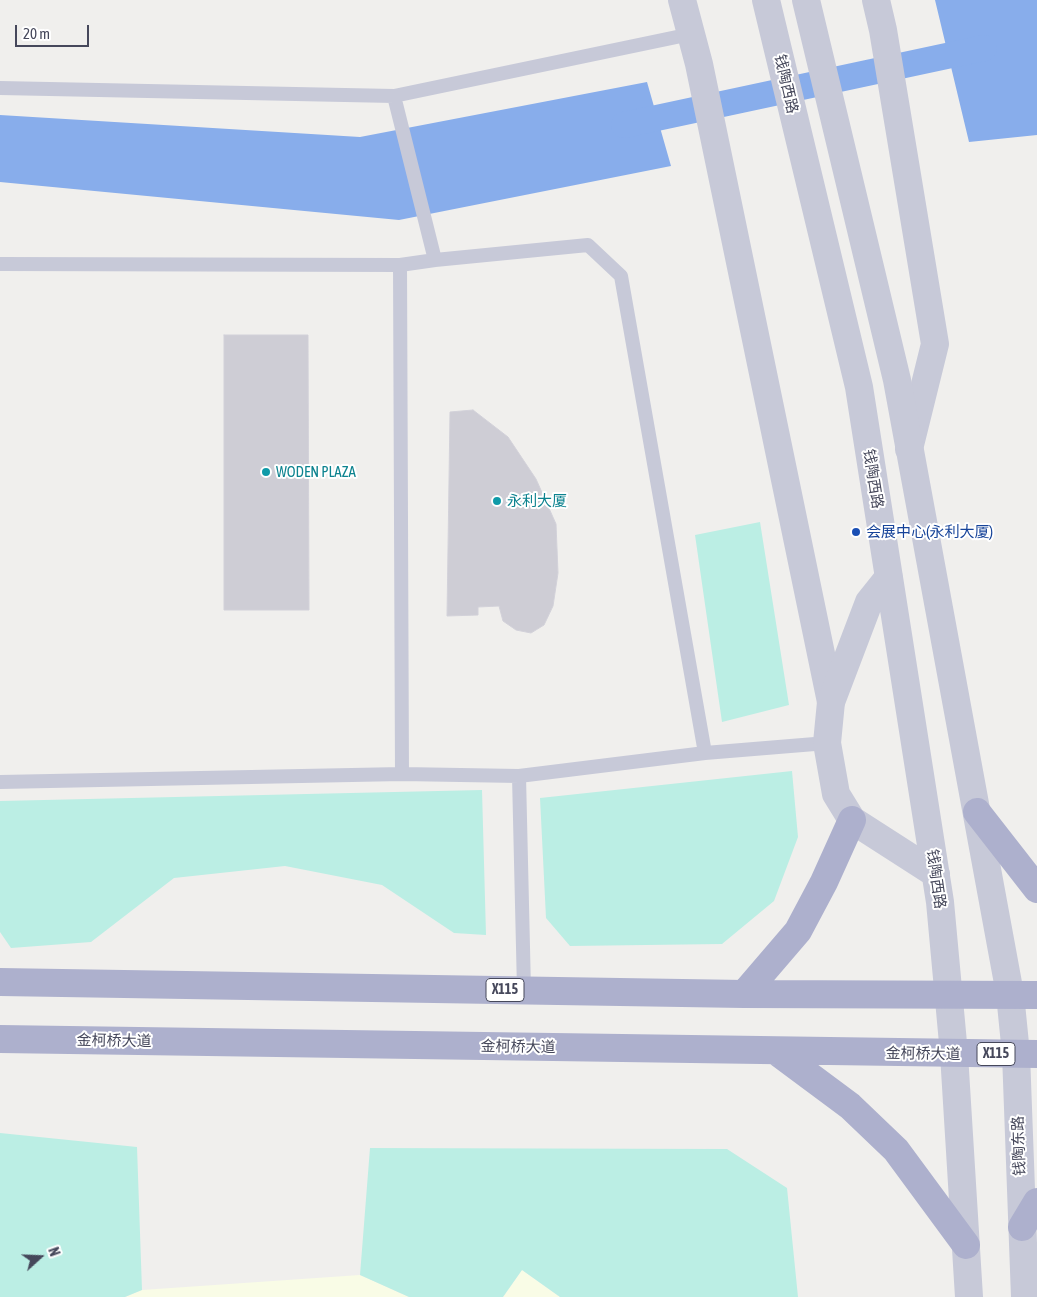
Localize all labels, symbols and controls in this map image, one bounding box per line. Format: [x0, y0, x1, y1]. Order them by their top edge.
scale bar [18, 15, 91, 47]
text: 20 m [23, 25, 50, 42]
street label: 钱陶西路 [770, 53, 802, 115]
street label: 钱陶西路 [859, 448, 887, 510]
place label: WODEN PLAZA [276, 463, 356, 481]
marker: WODEN PLAZA [260, 466, 272, 478]
place label: 永利大厦 [507, 492, 567, 510]
marker: 永利大厦 [491, 495, 503, 507]
place label: 会展中心(永利大厦) [866, 523, 993, 541]
marker: 会展中心(永利大厦) [850, 526, 862, 538]
street label: 钱陶西路 [923, 848, 949, 910]
road number: X115 [486, 978, 524, 1002]
street label: 金柯桥大道 [76, 1031, 152, 1051]
street label: 金柯桥大道 [480, 1037, 556, 1057]
road number: X115 [977, 1042, 1015, 1066]
street label: 金柯桥大道 [885, 1044, 961, 1064]
street label: 钱陶东路 [1009, 1116, 1029, 1176]
north arrow [15, 1232, 65, 1282]
text: N [45, 1245, 63, 1258]

